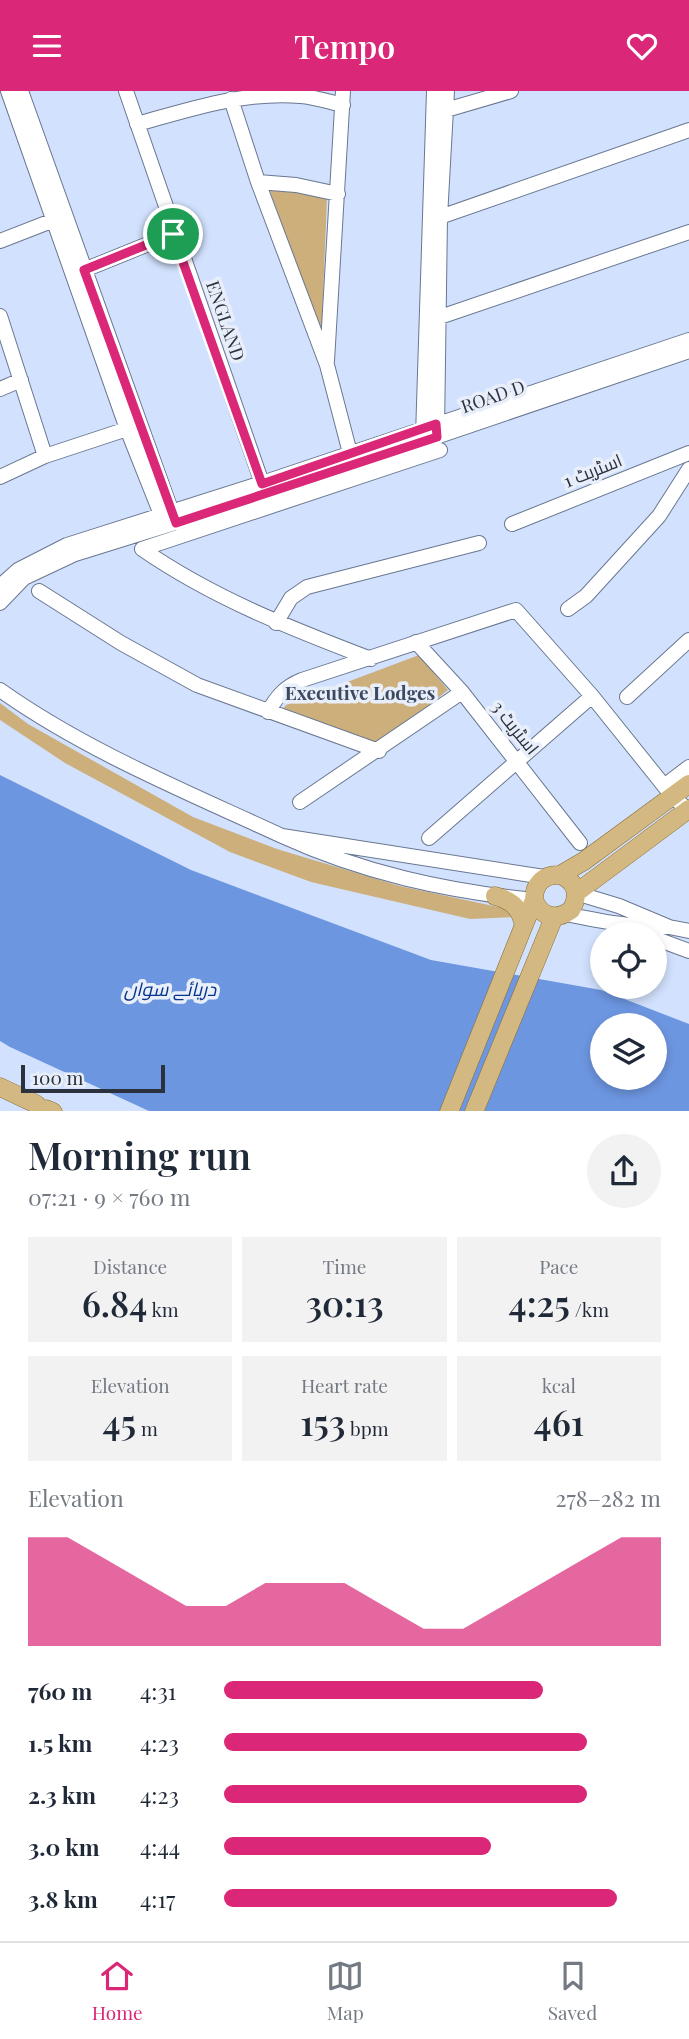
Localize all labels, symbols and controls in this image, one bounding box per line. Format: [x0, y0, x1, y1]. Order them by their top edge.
text: Tempo [294, 24, 395, 67]
icon: menu [28, 27, 66, 65]
icon: heart [623, 27, 661, 65]
pin [143, 204, 203, 264]
icon: arrive [154, 215, 192, 253]
street label: ENGLAND [201, 277, 251, 364]
street label: ROAD D [457, 374, 528, 418]
street label: اسٹریٹ 1 [560, 448, 625, 493]
district label: Executive Lodges [285, 679, 436, 705]
street label: اسٹریٹ 3 [487, 696, 545, 759]
map controls [590, 922, 667, 1090]
button: locate [590, 922, 667, 999]
water label: دریائے سواں [124, 975, 217, 1001]
button: layers [590, 1013, 667, 1090]
scale bar [21, 1063, 164, 1094]
text: 100 m [32, 1064, 83, 1090]
text: Morning run [28, 1129, 251, 1180]
button: share [587, 1134, 661, 1208]
text: 07:21 · 9 × 760 m [28, 1181, 190, 1212]
text: Distance [93, 1253, 167, 1279]
text: Time [323, 1253, 366, 1279]
text: Pace [539, 1253, 578, 1279]
text: 6.84 [82, 1279, 147, 1326]
text: 30:13 [305, 1279, 384, 1326]
text: 4:25 [509, 1279, 570, 1326]
text: km [147, 1296, 179, 1322]
text: /km [570, 1296, 609, 1322]
text: Elevation [91, 1372, 170, 1398]
text: Heart rate [301, 1372, 388, 1398]
text: kcal [542, 1372, 576, 1398]
text: 45 [103, 1398, 136, 1445]
text: 153 [300, 1398, 345, 1445]
text: 461 [534, 1398, 584, 1445]
text: m [136, 1415, 158, 1441]
text: bpm [345, 1415, 389, 1441]
text: Elevation [28, 1482, 124, 1513]
text: 278–282 m [555, 1482, 661, 1513]
text: 760 m [28, 1675, 92, 1706]
text: 4:31 [140, 1675, 176, 1706]
text: 1.5 km [28, 1727, 92, 1758]
text: 4:23 [140, 1727, 179, 1758]
text: 2.3 km [28, 1779, 96, 1810]
text: 4:23 [140, 1779, 179, 1810]
text: 3.0 km [28, 1831, 100, 1862]
text: 4:44 [140, 1831, 180, 1862]
text: 3.8 km [28, 1883, 98, 1914]
text: 4:17 [140, 1883, 175, 1914]
tab: Home [92, 1957, 143, 2025]
tab: Map [326, 1957, 364, 2025]
tab: Saved [548, 1957, 597, 2025]

